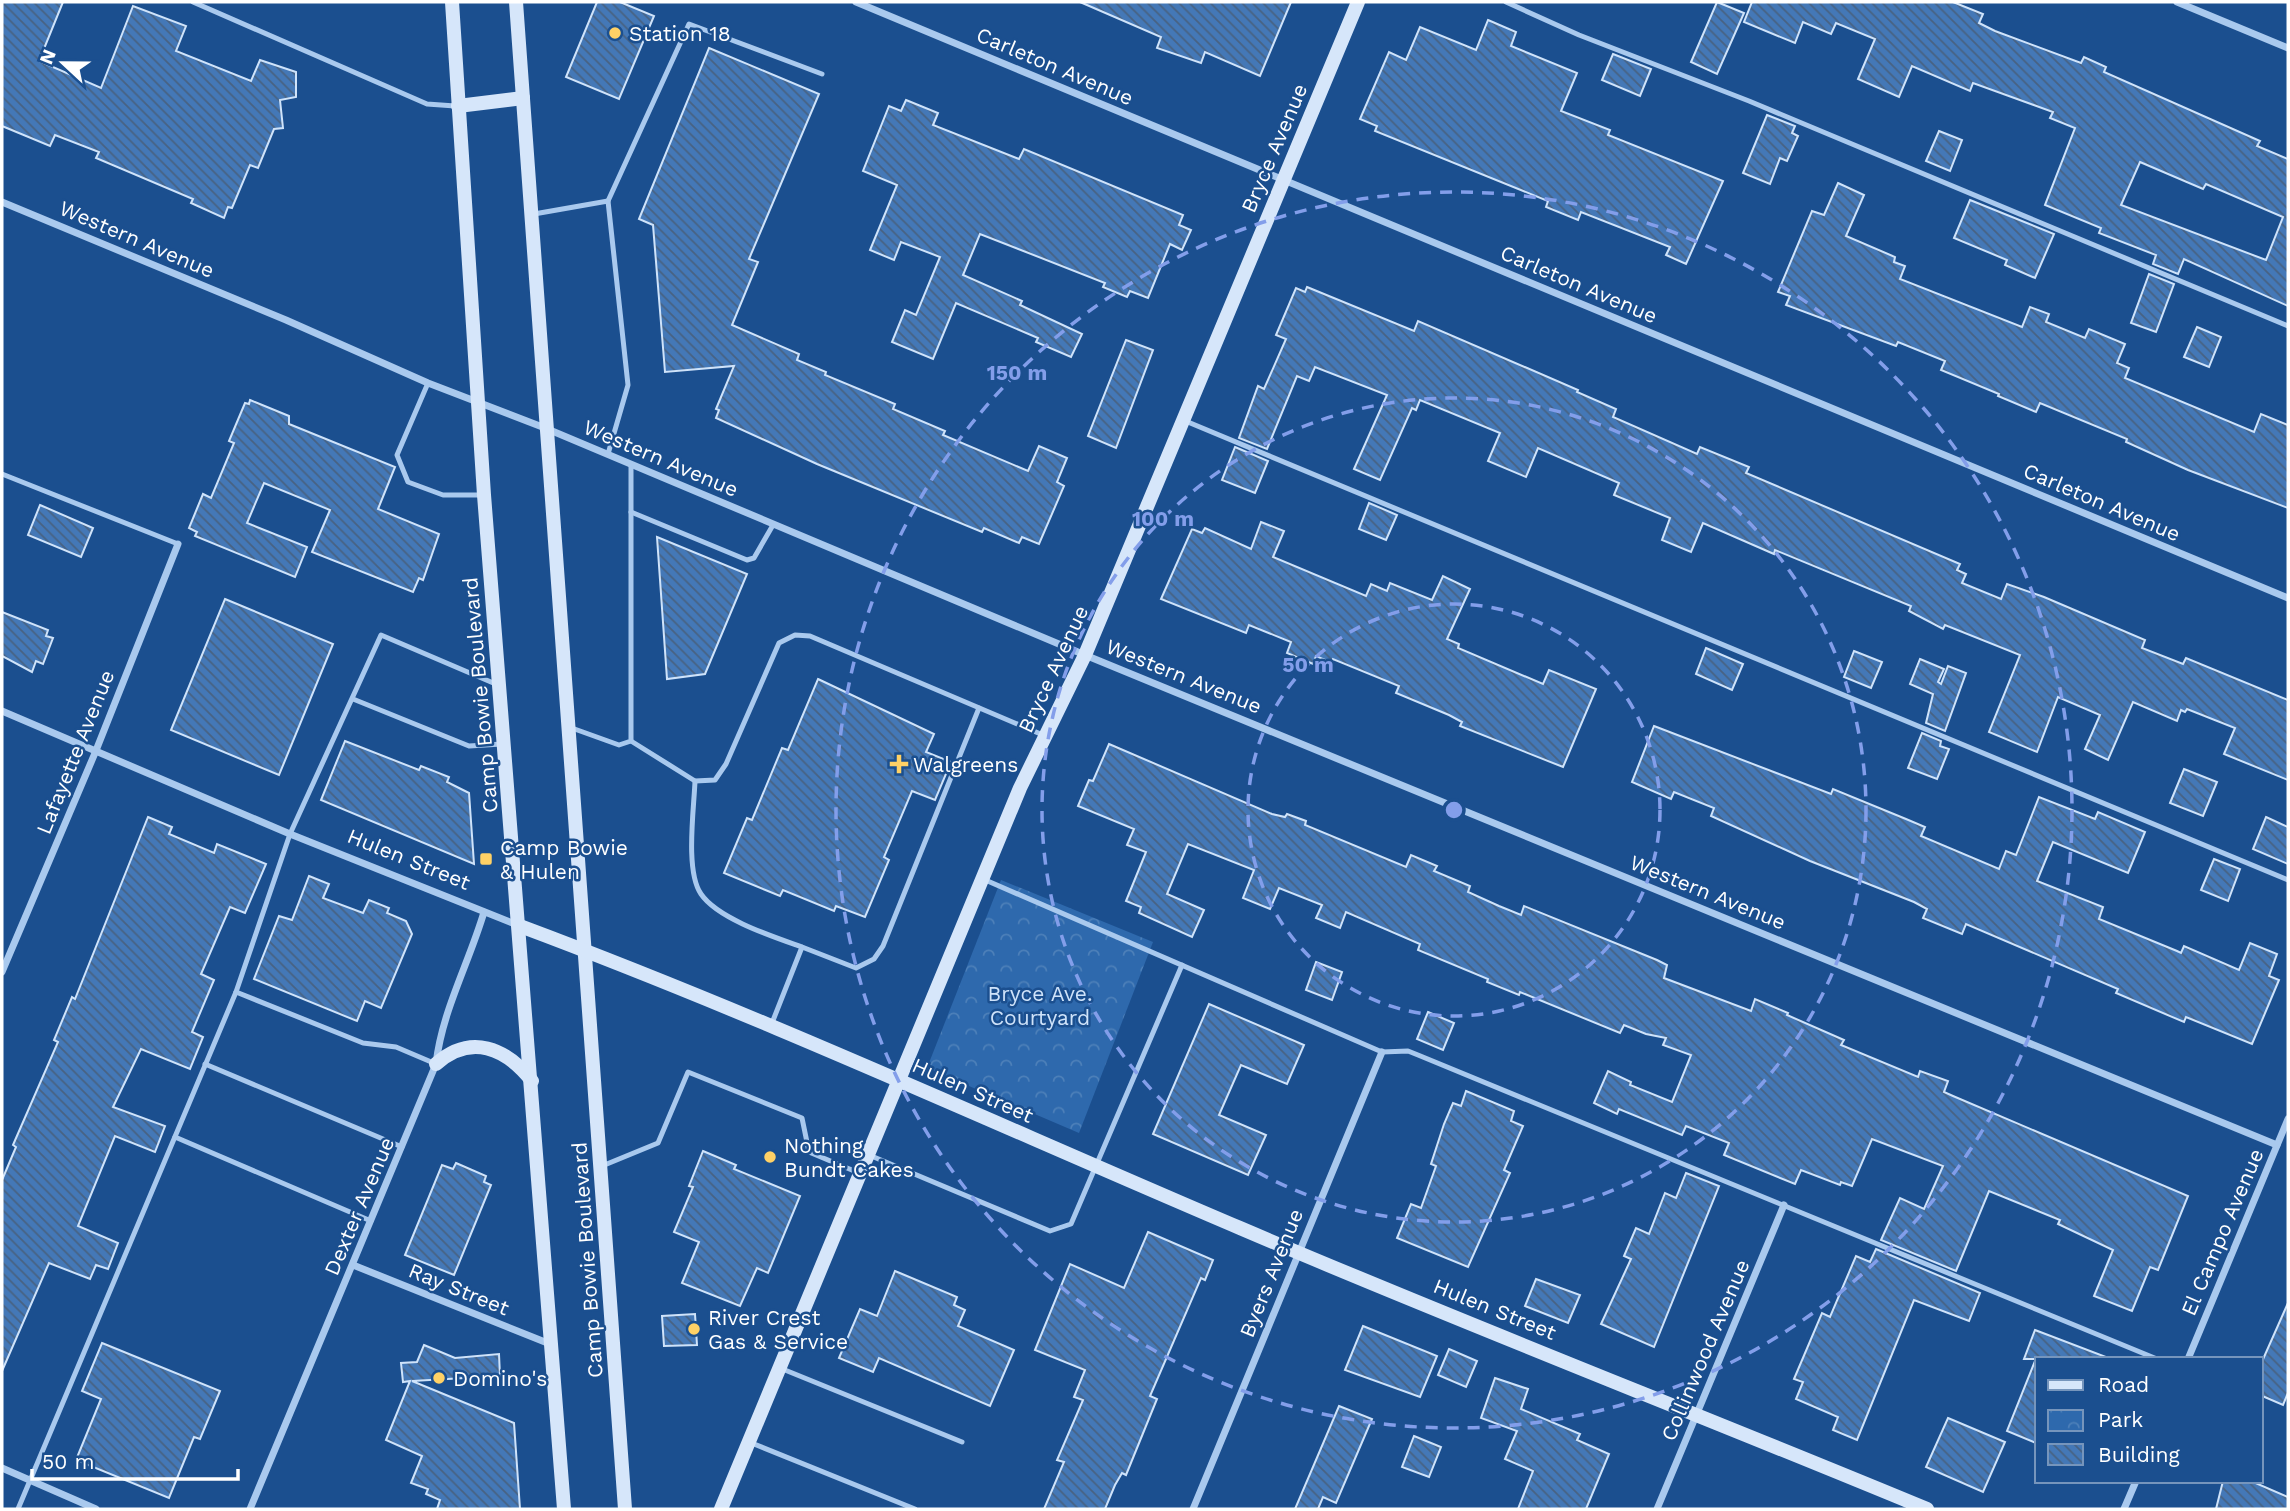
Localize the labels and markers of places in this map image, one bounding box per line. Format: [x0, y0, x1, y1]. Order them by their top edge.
place label: Station 18 [629, 21, 731, 46]
marker: Station 18 [607, 25, 623, 41]
place label: Walgreens [913, 752, 1018, 777]
marker: Walgreens [891, 756, 907, 772]
centre of rings [1442, 798, 1466, 822]
place label: Camp Bowie & Hulen [500, 835, 628, 884]
marker: Camp Bowie & Hulen [478, 851, 494, 867]
place label: Nothing Bundt Cakes [784, 1133, 914, 1182]
marker: Nothing Bundt Cakes [762, 1149, 778, 1165]
place label: River Crest Gas & Service [708, 1305, 848, 1354]
marker: River Crest Gas & Service [686, 1321, 702, 1337]
place label: Domino's [453, 1366, 547, 1391]
marker: Domino's [431, 1370, 447, 1386]

